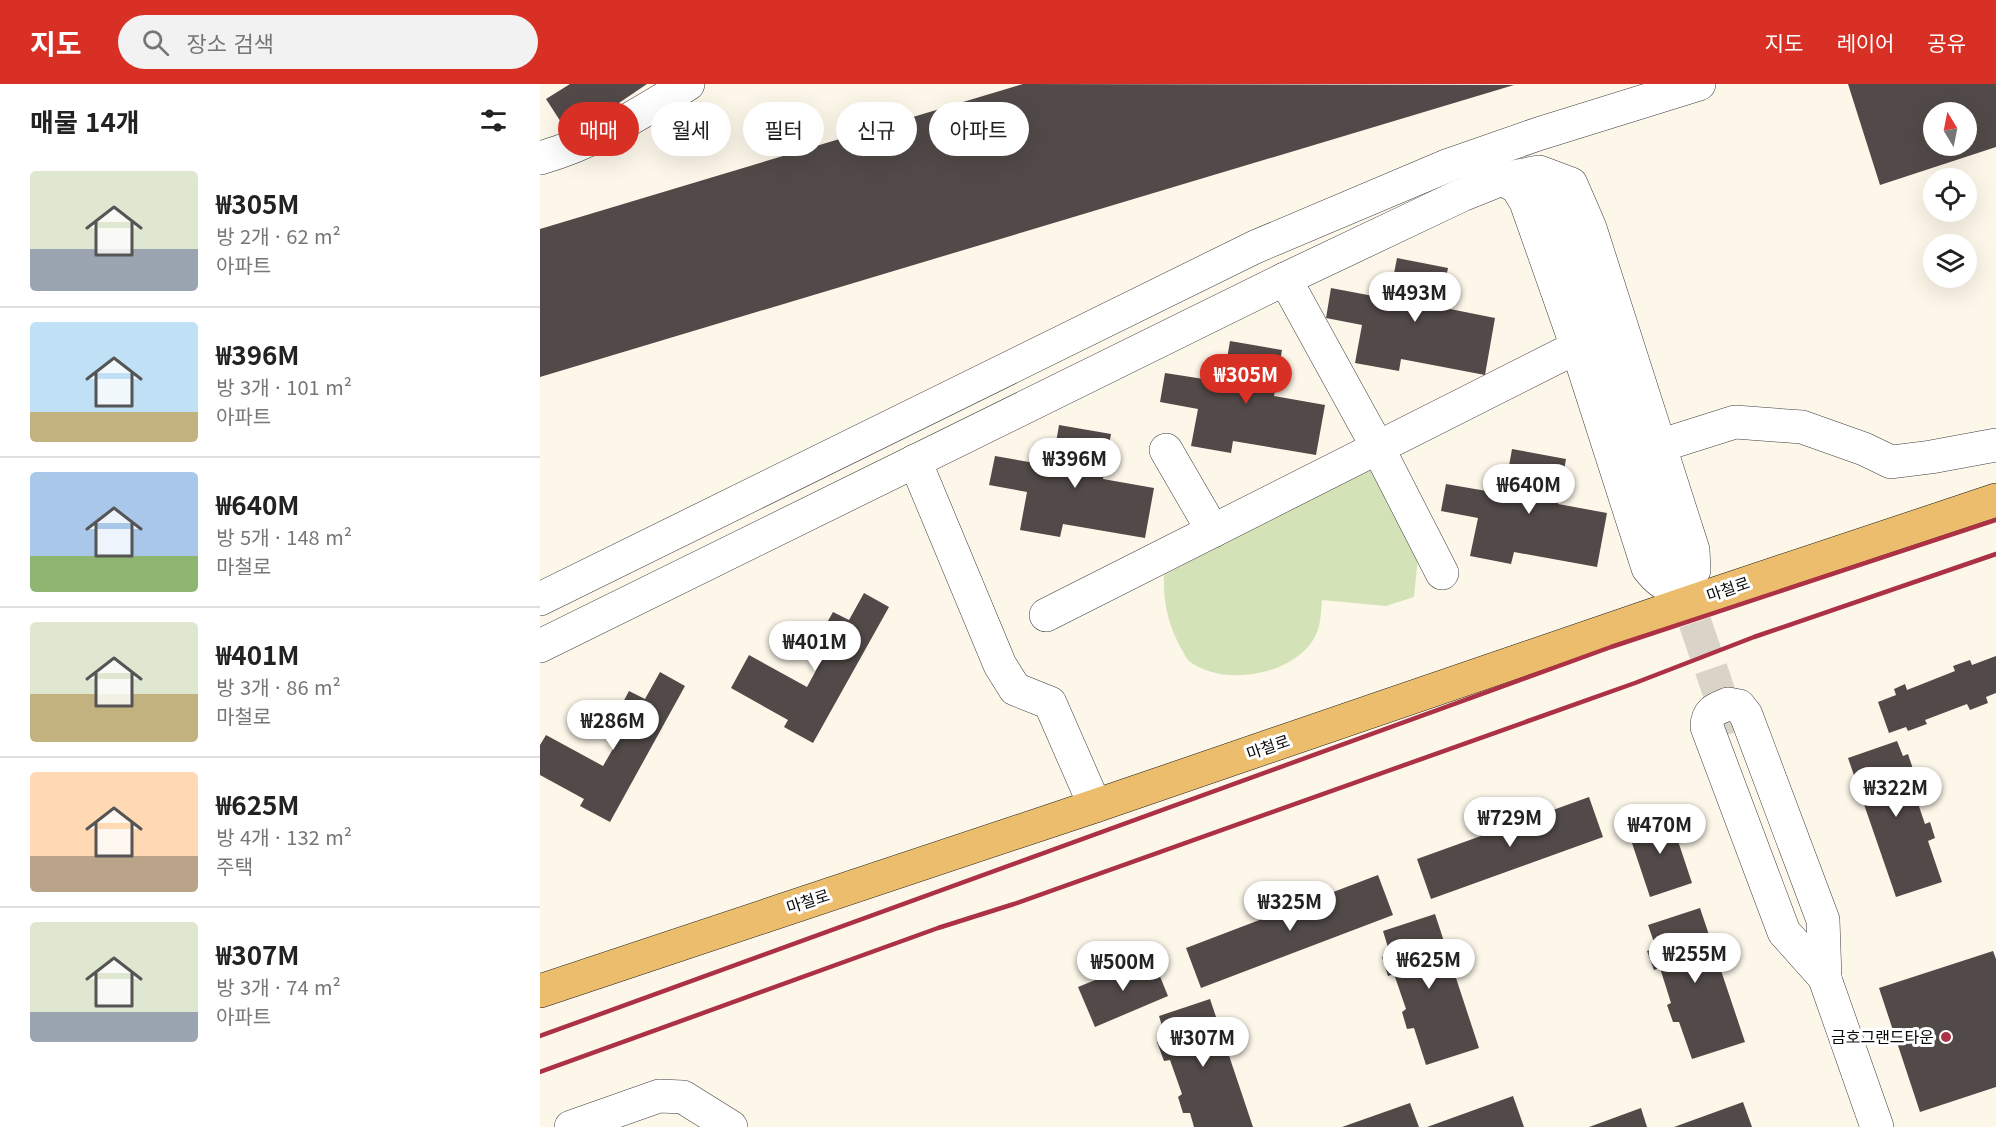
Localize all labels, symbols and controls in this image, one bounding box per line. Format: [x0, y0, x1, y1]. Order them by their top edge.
search box [118, 15, 538, 69]
text: 지도 [30, 22, 82, 62]
icon: search [139, 26, 172, 59]
text: 장소 검색 [187, 26, 274, 58]
text: 지도 [1765, 27, 1803, 57]
text: 레이어 [1836, 27, 1894, 57]
text: 공유 [1927, 27, 1966, 57]
text: 매물 14개 [30, 102, 140, 139]
chip: 매매 [558, 102, 639, 156]
chip: 월세 [651, 102, 731, 156]
chip: 필터 [743, 102, 824, 156]
chip: 신규 [836, 102, 917, 156]
chip: 아파트 [929, 102, 1029, 156]
north arrow [1923, 102, 1977, 156]
map controls [1923, 102, 1977, 288]
icon: filters [477, 104, 510, 137]
button: locate [1923, 168, 1977, 222]
text: ₩305M [216, 184, 300, 221]
icon: home [78, 195, 150, 267]
text: 방 2개 · 62 m² [216, 221, 341, 250]
button: layers [1923, 234, 1977, 288]
text: 아파트 [216, 250, 271, 279]
pin: ₩493M [1373, 272, 1457, 323]
text: ₩493M [1383, 277, 1447, 306]
text: ₩396M [216, 335, 300, 372]
icon: home [78, 346, 150, 418]
pin: ₩305M [1204, 354, 1288, 405]
text: ₩305M [1214, 359, 1278, 388]
text: 방 3개 · 101 m² [216, 372, 352, 401]
text: 아파트 [216, 401, 271, 430]
pin: ₩396M [1033, 438, 1117, 489]
text: ₩396M [1043, 443, 1107, 472]
pin: ₩640M [1487, 464, 1571, 515]
text: ₩640M [1497, 469, 1561, 498]
text: ₩640M [216, 485, 300, 522]
icon: home [78, 496, 150, 568]
text: 방 5개 · 148 m² [216, 522, 352, 551]
text: 마철로 [216, 551, 271, 580]
street label: 마철로 [1703, 569, 1753, 607]
pin: ₩401M [773, 621, 857, 672]
text: ₩401M [783, 626, 847, 655]
text: ₩401M [216, 635, 300, 672]
icon: home [78, 646, 150, 718]
text: 방 3개 · 86 m² [216, 672, 341, 701]
pin: ₩286M [571, 700, 655, 751]
text: 마철로 [216, 701, 271, 730]
text: ₩286M [581, 705, 645, 734]
street label: 마철로 [1243, 727, 1293, 765]
pin: ₩322M [1854, 767, 1938, 818]
text: ₩322M [1864, 772, 1928, 801]
text: ₩625M [216, 785, 300, 822]
icon: home [78, 796, 150, 868]
pin: ₩729M [1468, 797, 1552, 848]
text: ₩729M [1478, 802, 1542, 831]
pin: ₩470M [1618, 804, 1702, 855]
text: ₩470M [1628, 809, 1692, 838]
text: 방 4개 · 132 m² [216, 822, 352, 851]
text: 주택 [216, 851, 253, 880]
pin: ₩325M [1248, 881, 1332, 932]
street label: 마철로 [783, 882, 833, 918]
text: ₩325M [1258, 886, 1322, 915]
pin: ₩255M [1653, 933, 1737, 984]
text: ₩307M [216, 935, 300, 972]
text: ₩255M [1663, 938, 1727, 967]
pin: ₩625M [1387, 939, 1471, 990]
pin: ₩500M [1081, 941, 1165, 992]
text: ₩625M [1397, 944, 1461, 973]
icon: home [78, 946, 150, 1018]
text: ₩500M [1091, 946, 1155, 975]
text: 방 3개 · 74 m² [216, 972, 341, 1001]
text: 아파트 [216, 1001, 271, 1030]
pin: ₩307M [1161, 1017, 1245, 1068]
text: ₩307M [1171, 1022, 1235, 1051]
place label: 금호그랜드타운 [1831, 1024, 1934, 1048]
marker: 금호그랜드타운 [1939, 1030, 1953, 1044]

